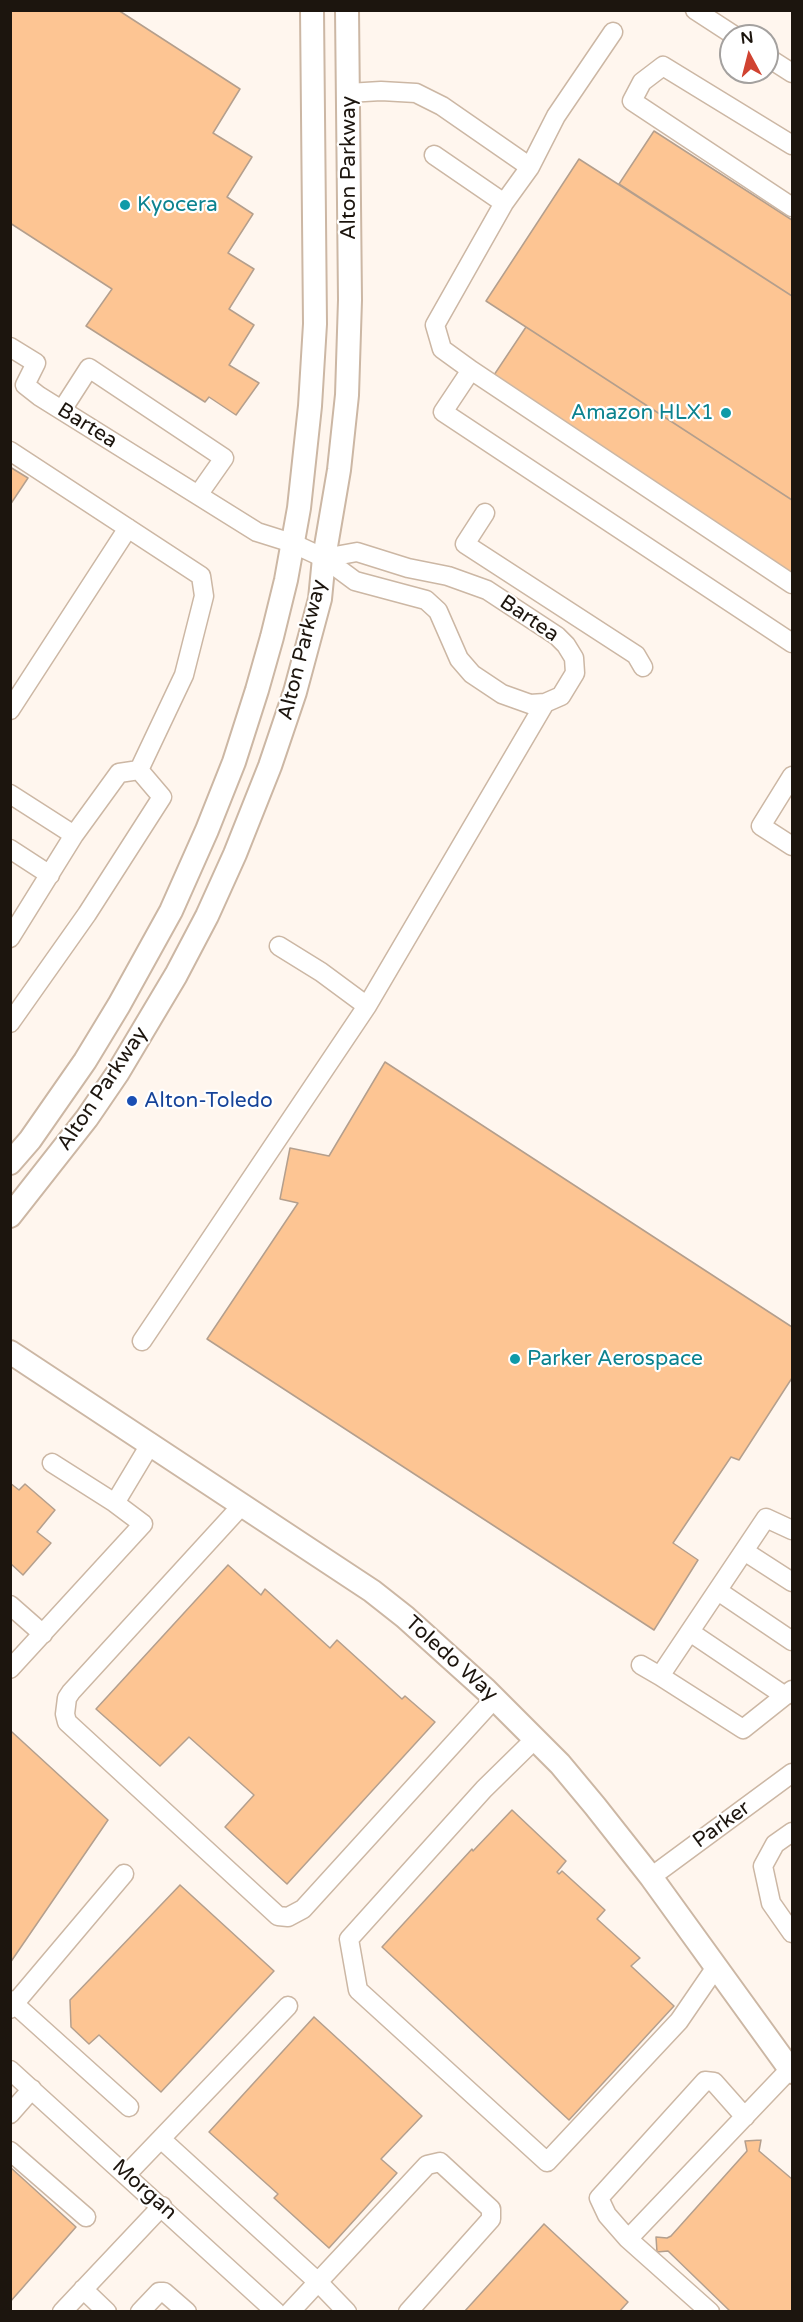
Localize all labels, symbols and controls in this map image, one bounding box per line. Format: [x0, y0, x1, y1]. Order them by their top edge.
north arrow [719, 24, 779, 84]
text: N [739, 27, 755, 49]
street label: Alton Parkway [336, 96, 362, 240]
place label: Kyocera [137, 192, 218, 218]
marker: Kyocera [118, 198, 132, 212]
street label: Bartea [52, 398, 122, 454]
place label: Amazon HLX1 [571, 400, 714, 426]
marker: Amazon HLX1 [719, 406, 733, 420]
street label: Alton Parkway [273, 577, 333, 723]
street label: Bartea [495, 590, 563, 648]
street label: Alton Parkway [52, 1022, 154, 1156]
place label: Alton-Toledo [144, 1088, 273, 1114]
marker: Alton-Toledo [125, 1094, 139, 1108]
place label: Parker Aerospace [527, 1346, 703, 1372]
marker: Parker Aerospace [508, 1352, 522, 1366]
street label: Toledo Way [399, 1611, 503, 1707]
street label: Parker [688, 1796, 756, 1854]
street label: Morgan [106, 2154, 182, 2226]

